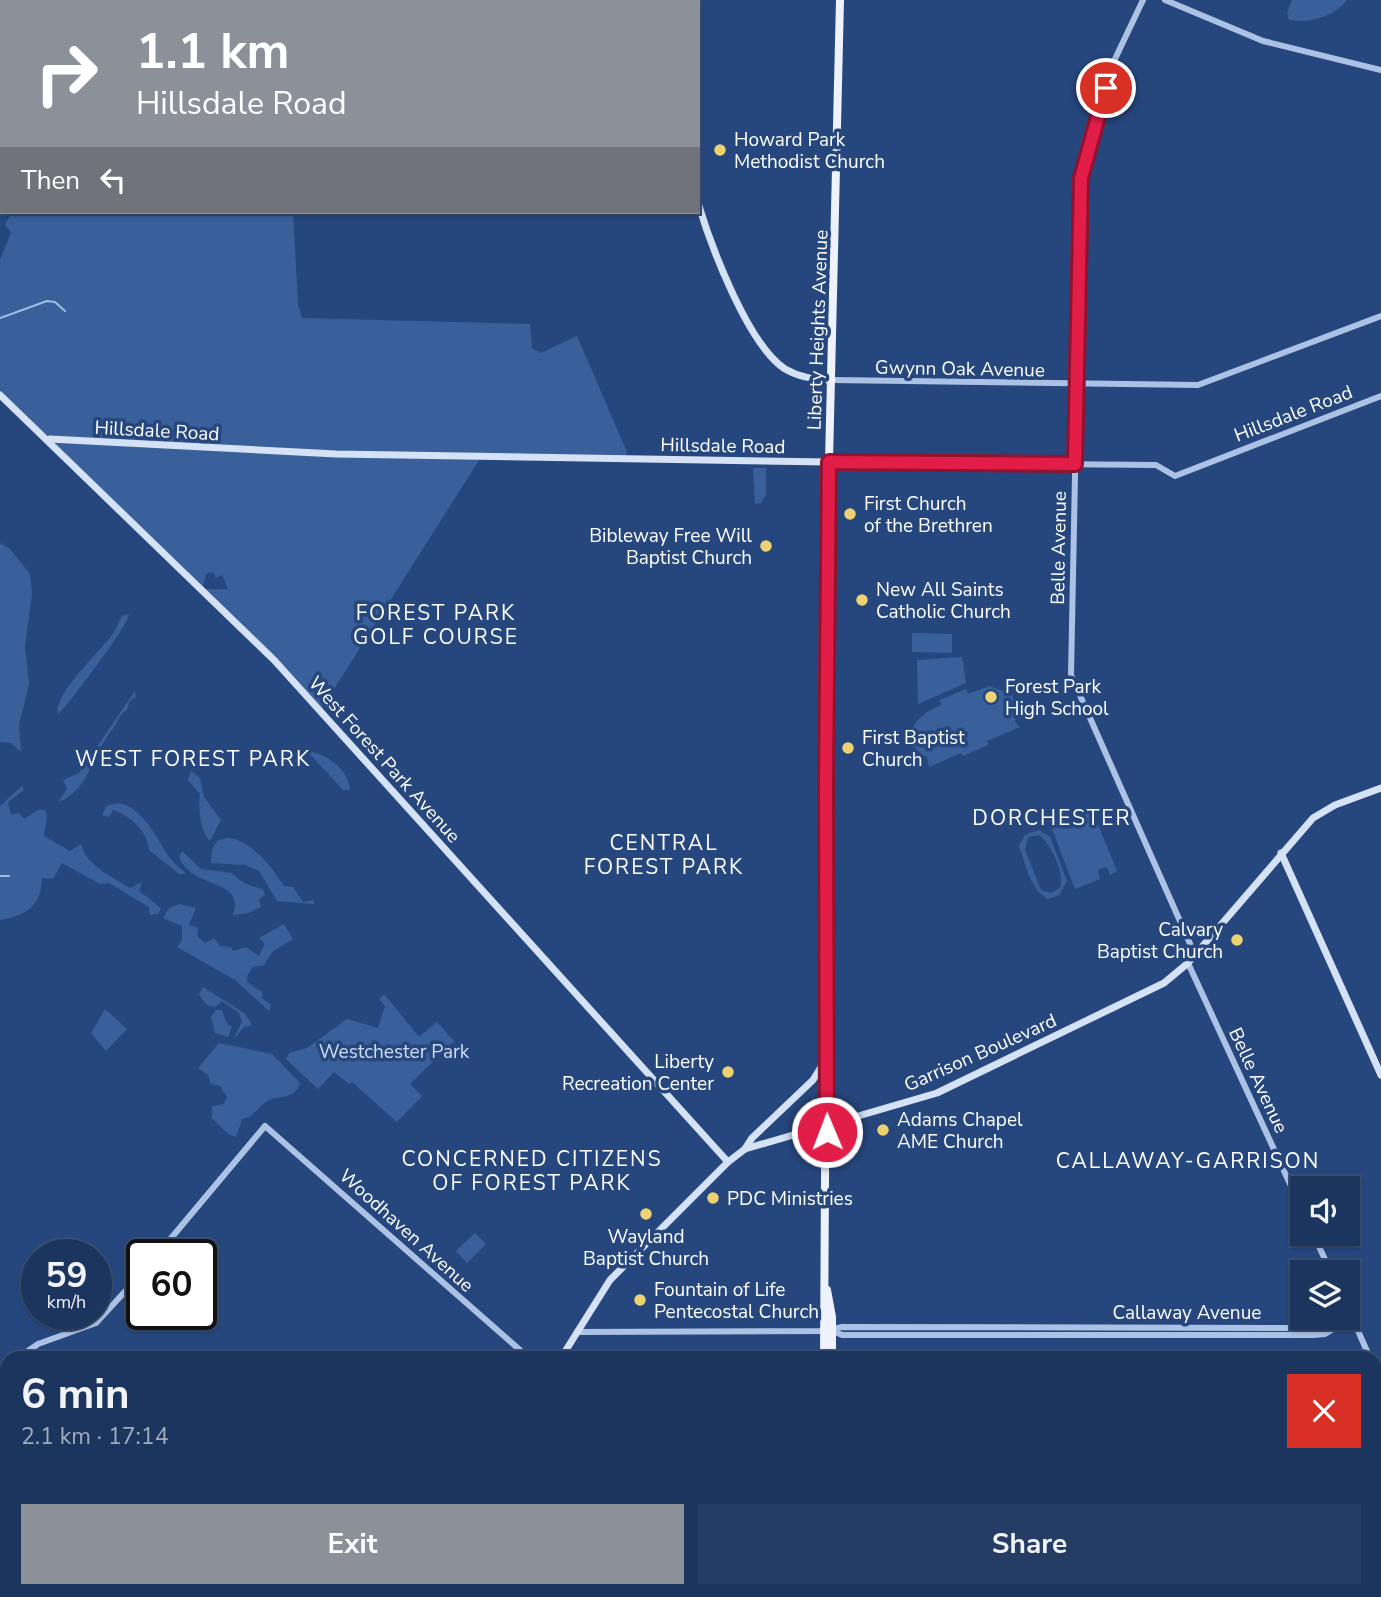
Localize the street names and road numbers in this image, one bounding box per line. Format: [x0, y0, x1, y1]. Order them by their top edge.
street label: Liberty Heights Avenue [802, 229, 834, 431]
street label: Gwynn Oak Avenue [875, 355, 1045, 383]
street label: Hillsdale Road [1230, 379, 1356, 448]
street label: Hillsdale Road [94, 415, 220, 447]
street label: Hillsdale Road [660, 432, 786, 460]
street label: Belle Avenue [1045, 491, 1073, 605]
street label: West Forest Park Avenue [302, 671, 466, 849]
street label: Garrison Boulevard [900, 1008, 1061, 1098]
street label: Belle Avenue [1222, 1023, 1294, 1137]
street label: Woodhaven Avenue [333, 1163, 479, 1298]
street label: Callaway Avenue [1113, 1300, 1261, 1326]

